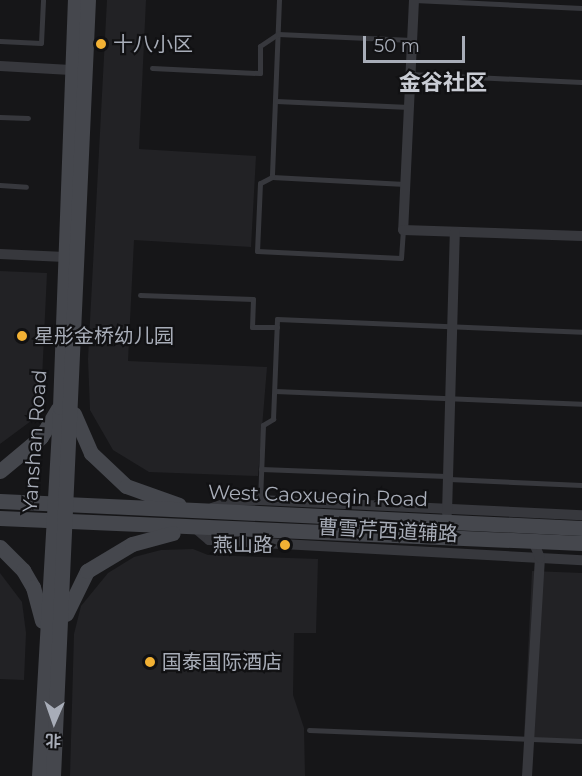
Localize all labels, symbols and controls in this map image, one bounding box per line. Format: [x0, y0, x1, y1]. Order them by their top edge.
scale bar [366, 24, 468, 62]
place label: 十八小区 [113, 32, 193, 56]
text: 50 m [374, 35, 420, 57]
marker: 十八小区 [94, 37, 108, 51]
district label: 金谷社区 [399, 70, 487, 96]
place label: 星彤金桥幼儿园 [34, 324, 174, 348]
marker: 星彤金桥幼儿园 [15, 329, 29, 343]
street label: Yanshan Road [18, 369, 52, 513]
street label: West Caoxueqin Road [207, 480, 429, 512]
street label: 曹雪芹西道辅路 [317, 515, 459, 547]
place label: 燕山路 [213, 533, 273, 557]
marker: 燕山路 [278, 538, 292, 552]
place label: 国泰国际酒店 [162, 650, 282, 674]
marker: 国泰国际酒店 [143, 655, 157, 669]
north arrow [24, 692, 84, 752]
text: 北 [45, 731, 62, 750]

